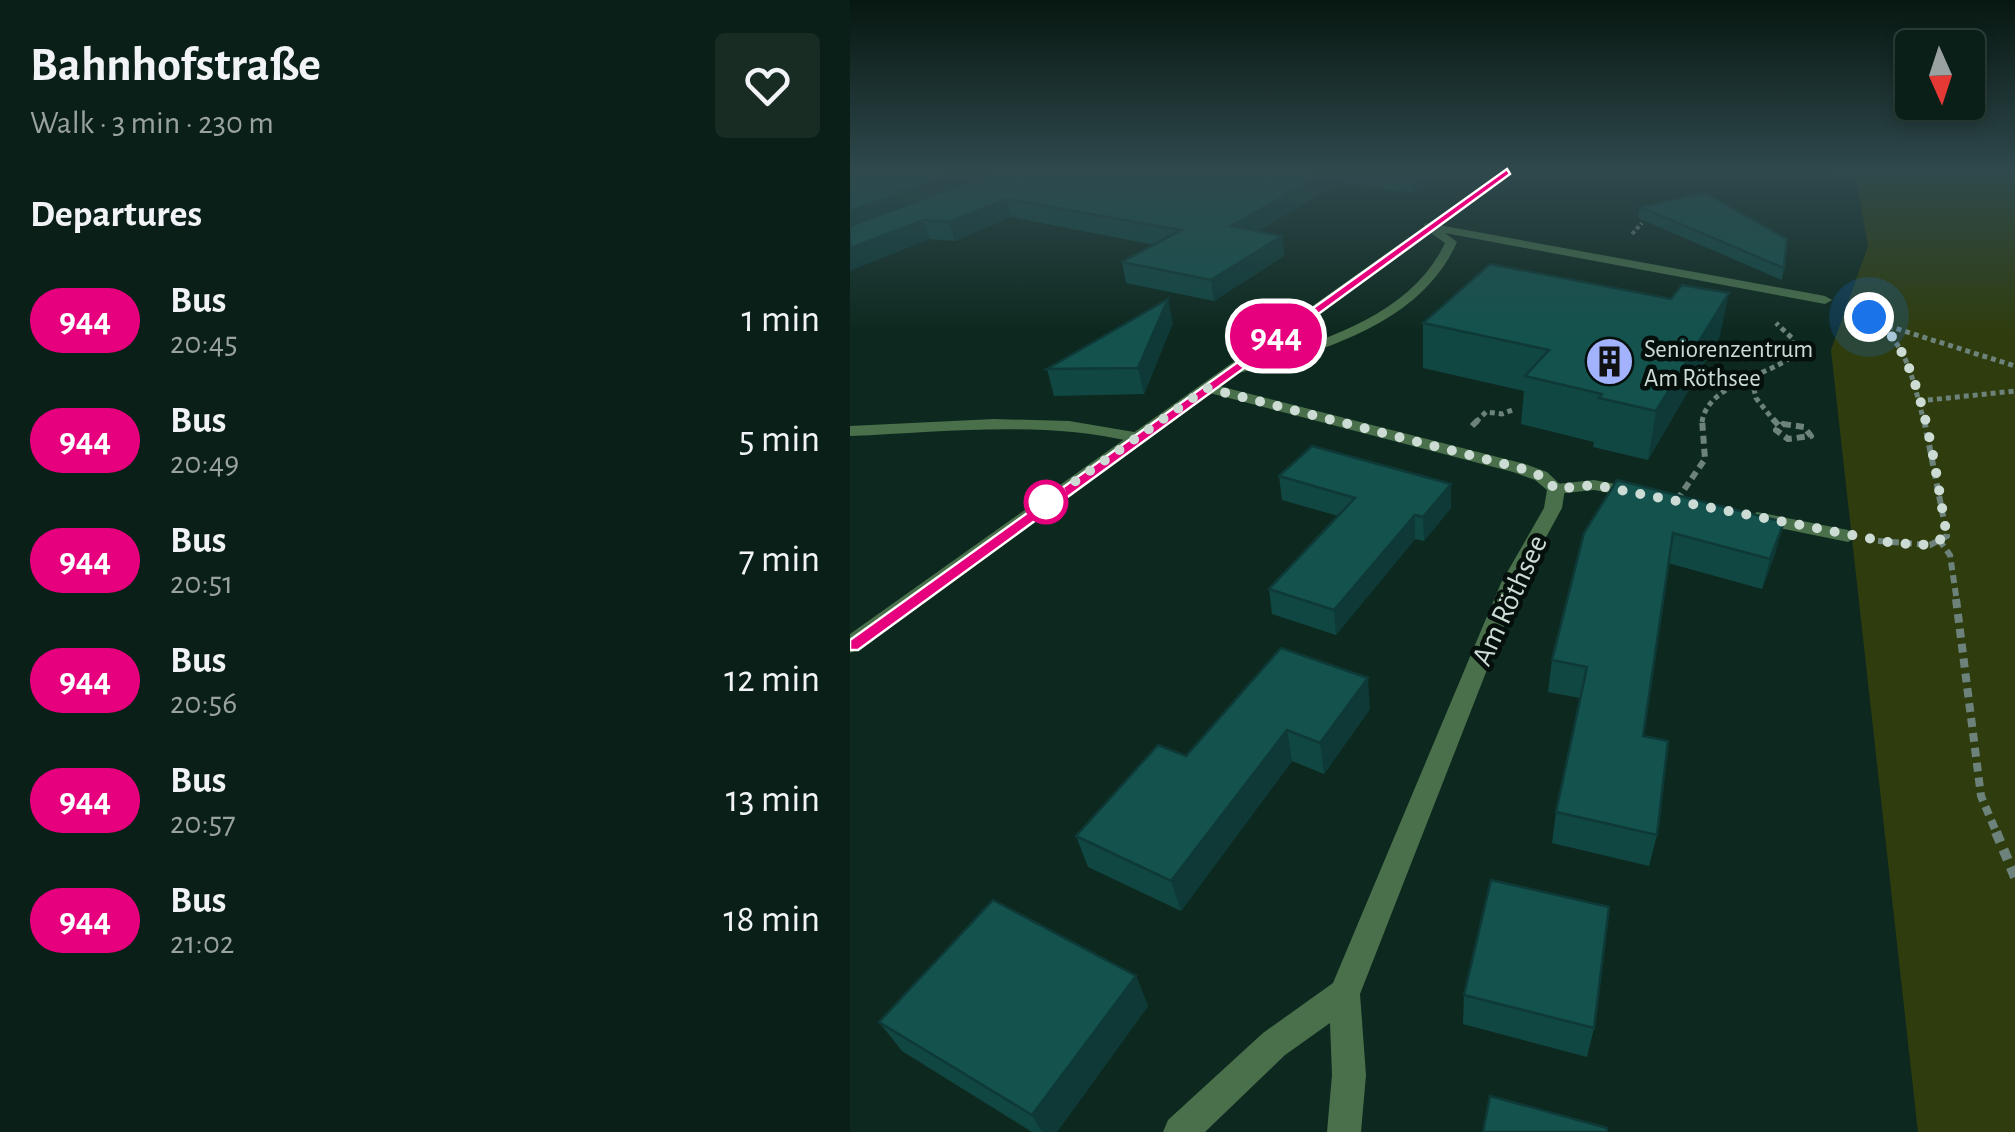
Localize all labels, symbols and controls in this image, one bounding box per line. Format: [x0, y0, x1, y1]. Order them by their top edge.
north arrow [1895, 30, 1985, 120]
map controls [1895, 30, 1985, 120]
button: heart [715, 33, 820, 138]
text: Bahnhofstraße [30, 42, 321, 90]
text: Walk · 3 min · 230 m [30, 107, 274, 139]
text: Departures [30, 196, 202, 234]
text: Bus [170, 282, 226, 320]
your location [1844, 292, 1894, 342]
text: 1 min [741, 301, 820, 339]
text: 944 [59, 303, 111, 338]
line badge: 944 [1218, 304, 1334, 368]
text: 944 [1250, 319, 1302, 354]
text: 20:45 [170, 327, 238, 359]
building icon: Seniorenzentrum Am Röthsee [1583, 336, 1635, 388]
place label: Seniorenzentrum Am Röthsee [1644, 337, 1813, 391]
text: Bus [170, 402, 226, 440]
text: 5 min [739, 421, 820, 459]
text: 944 [59, 423, 111, 458]
text: 20:49 [170, 447, 239, 479]
unlabelled marker [1025, 481, 1067, 523]
text: Bus [170, 522, 226, 560]
street label: Am Röthsee [1467, 531, 1553, 670]
text: 7 min [739, 541, 820, 579]
text: 944 [59, 543, 111, 578]
text: 20:51 [170, 567, 233, 599]
text: Bus [170, 642, 226, 680]
text: 12 min [724, 661, 820, 699]
text: 944 [59, 663, 111, 698]
text: 20:56 [170, 687, 237, 719]
text: Bus [170, 762, 226, 800]
text: 13 min [726, 781, 820, 819]
text: 944 [59, 783, 111, 818]
text: 20:57 [170, 807, 236, 839]
text: Bus [170, 882, 226, 920]
text: 18 min [723, 901, 820, 939]
text: 944 [59, 903, 111, 938]
text: 21:02 [170, 927, 234, 959]

